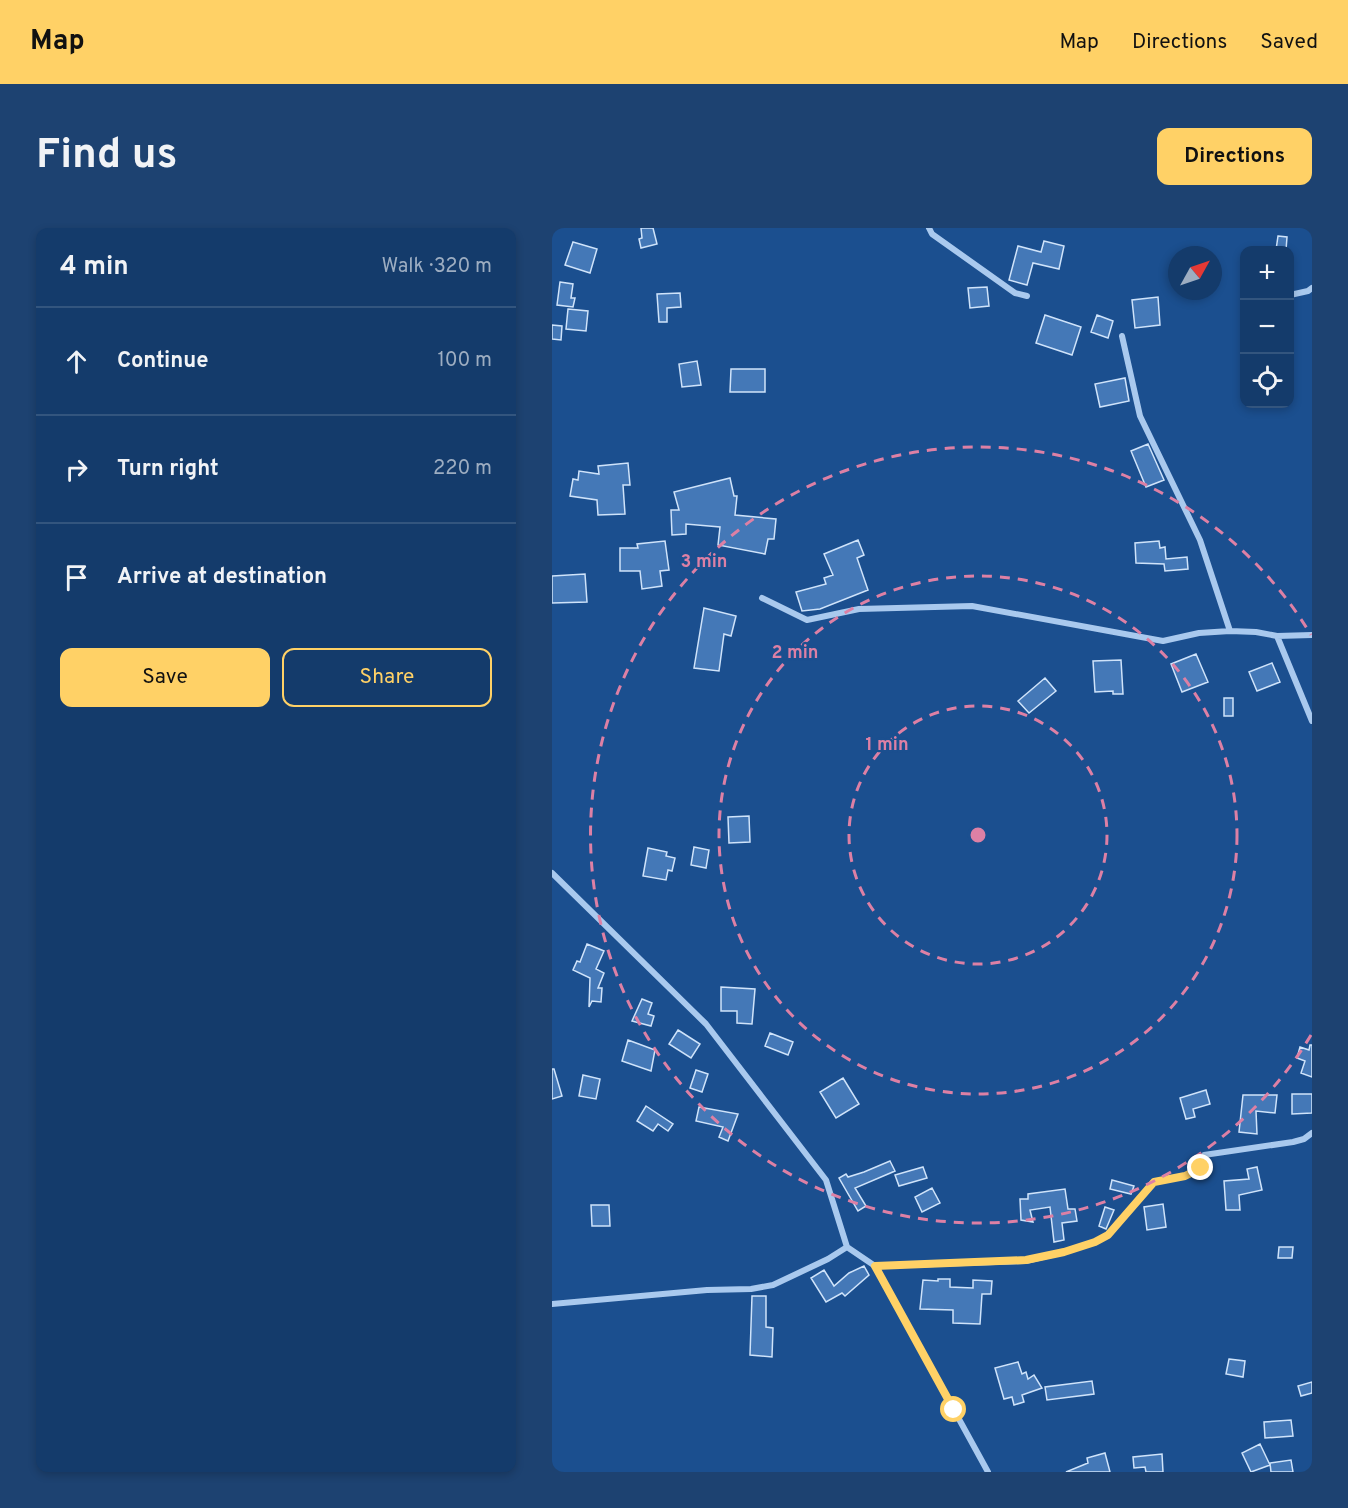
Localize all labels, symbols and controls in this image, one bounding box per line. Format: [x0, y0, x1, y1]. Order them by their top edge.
text: Map [30, 24, 85, 60]
text: Map [1059, 29, 1099, 56]
text: Directions [1132, 29, 1227, 56]
text: Saved [1260, 29, 1318, 56]
button: Directions [1157, 128, 1312, 185]
text: Find us [36, 130, 177, 183]
north arrow [1168, 246, 1222, 300]
map controls [1240, 246, 1294, 408]
button: + [1240, 246, 1294, 300]
text: 4 min [60, 251, 129, 284]
text: Walk · 320 m [382, 254, 492, 280]
button: − [1240, 300, 1294, 354]
icon: ahead [60, 345, 93, 378]
text: Continue [117, 348, 208, 375]
text: 100 m [437, 348, 492, 374]
button: locate [1240, 354, 1294, 408]
icon: right [60, 453, 93, 486]
text: Turn right [117, 456, 219, 483]
text: 220 m [433, 456, 492, 482]
text: 3 min [681, 551, 727, 574]
icon: arrive [60, 561, 93, 594]
text: Arrive at destination [117, 564, 327, 591]
text: 2 min [771, 642, 819, 665]
button: Save [60, 648, 270, 707]
button: Share [282, 648, 492, 707]
text: 1 min [865, 734, 909, 757]
centre of rings [968, 825, 988, 845]
route end [1187, 1154, 1213, 1180]
route start [940, 1396, 966, 1422]

